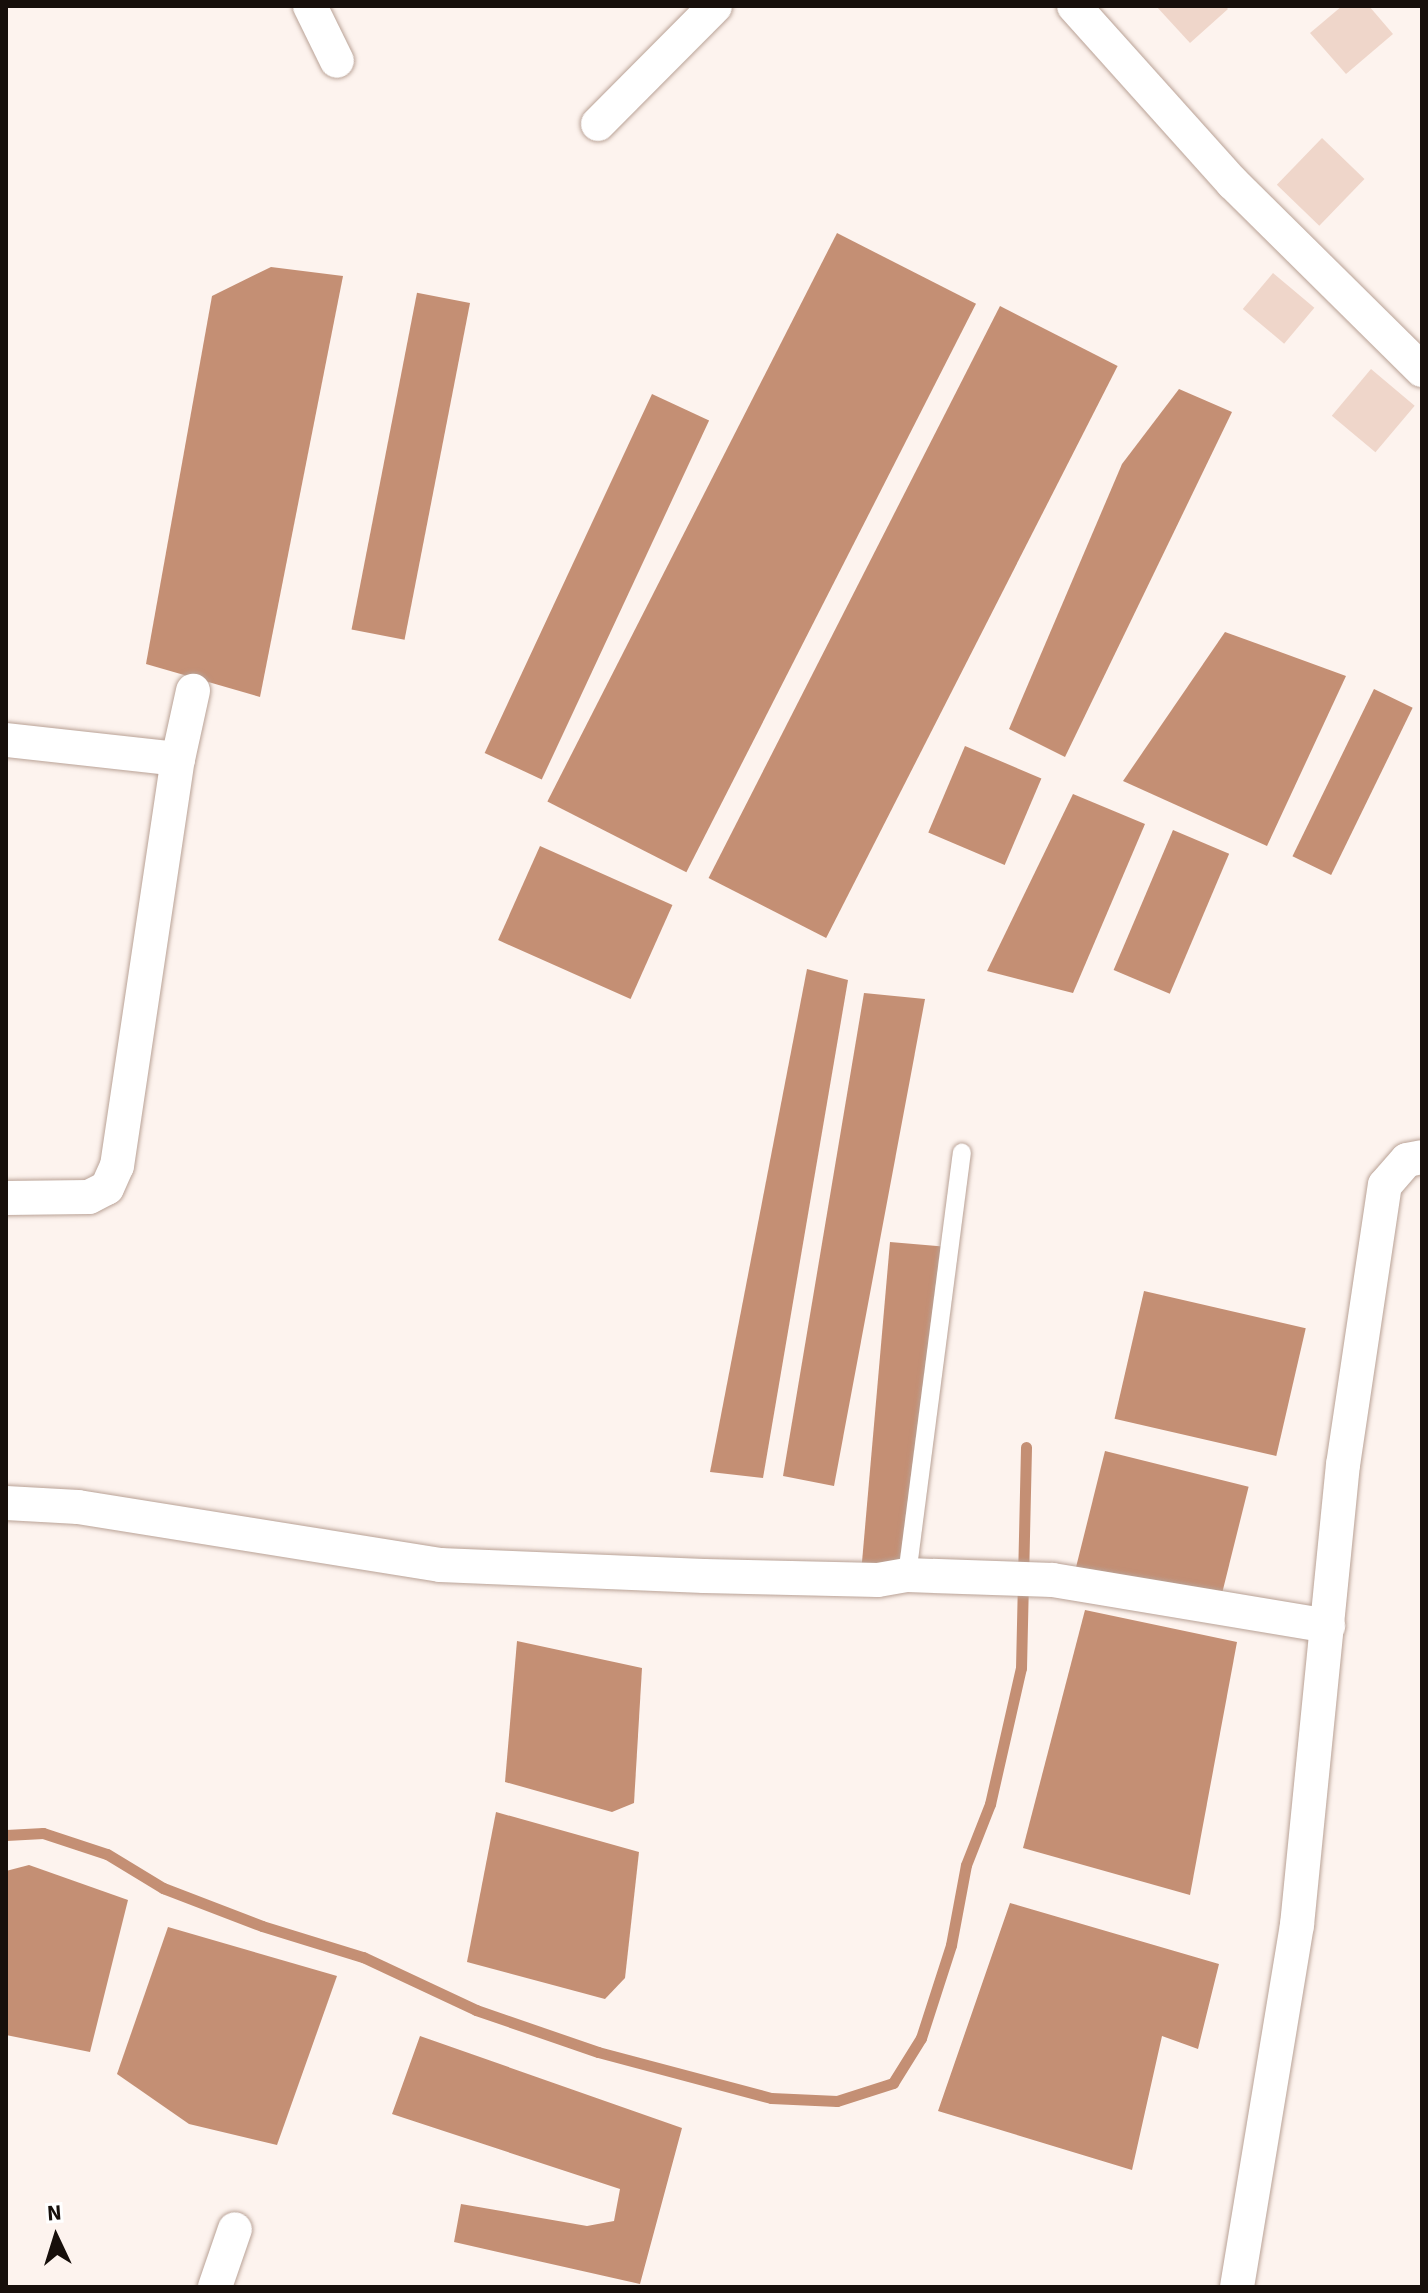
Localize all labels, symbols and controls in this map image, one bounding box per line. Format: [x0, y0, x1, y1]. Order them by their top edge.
north arrow [16, 2197, 96, 2277]
text: N [46, 2197, 63, 2230]

